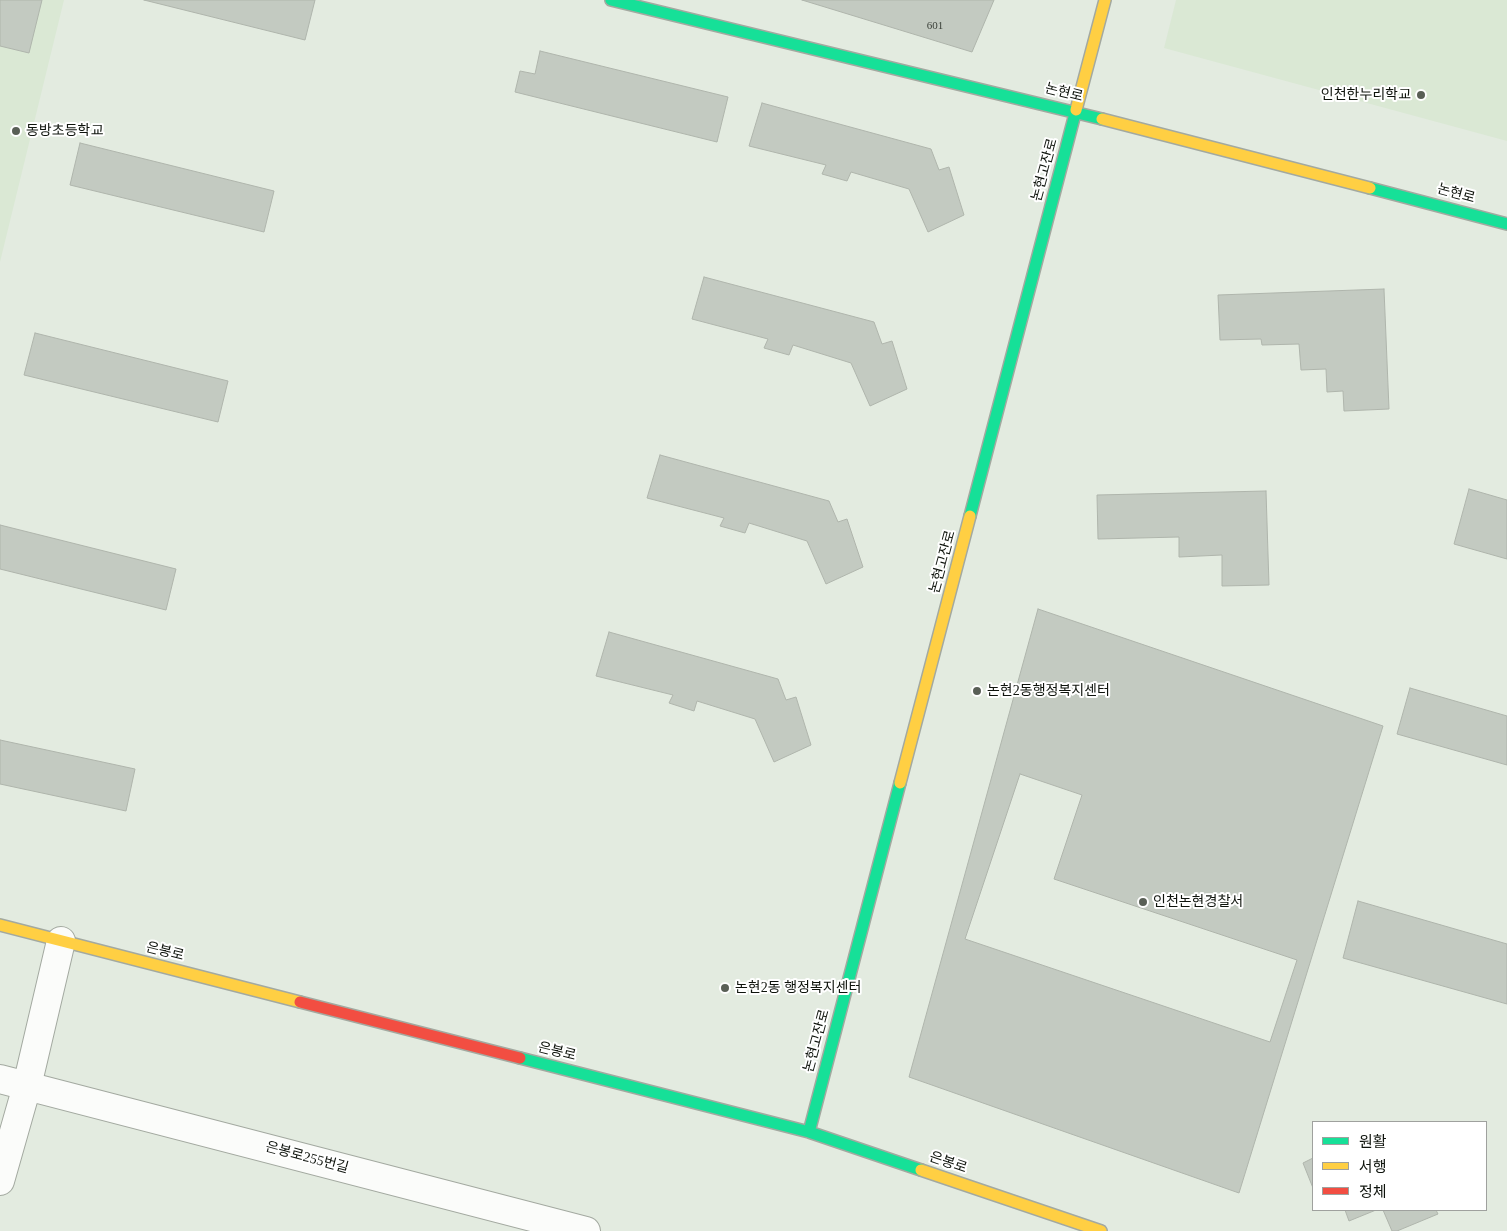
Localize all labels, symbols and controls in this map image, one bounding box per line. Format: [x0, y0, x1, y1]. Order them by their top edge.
house number: 601 [927, 19, 943, 33]
street label: 논현로 [1043, 80, 1085, 106]
place label: 인천한누리학교 [1321, 87, 1411, 103]
marker: 인천한누리학교 [1415, 89, 1427, 101]
place label: 동방초등학교 [26, 123, 103, 139]
marker: 동방초등학교 [10, 125, 22, 137]
street label: 논현고잔로 [1029, 137, 1061, 203]
street label: 논현로 [1435, 181, 1477, 207]
street label: 논현고잔로 [927, 529, 959, 595]
place label: 논현2동행정복지센터 [987, 683, 1110, 699]
marker: 논현2동행정복지센터 [971, 685, 983, 697]
place label: 인천논현경찰서 [1153, 894, 1243, 910]
marker: 인천논현경찰서 [1137, 896, 1149, 908]
street label: 은봉로 [144, 939, 186, 965]
place label: 논현2동 행정복지센터 [735, 980, 861, 996]
marker: 논현2동 행정복지센터 [719, 982, 731, 994]
street label: 논현고잔로 [801, 1008, 833, 1074]
street label: 은봉로 [536, 1039, 578, 1065]
legend [1312, 1121, 1487, 1211]
text: 원활 [1359, 1134, 1387, 1150]
street label: 은봉로255번길 [264, 1139, 350, 1177]
street label: 은봉로 [927, 1149, 969, 1177]
text: 서행 [1359, 1159, 1387, 1175]
text: 정체 [1359, 1184, 1387, 1200]

